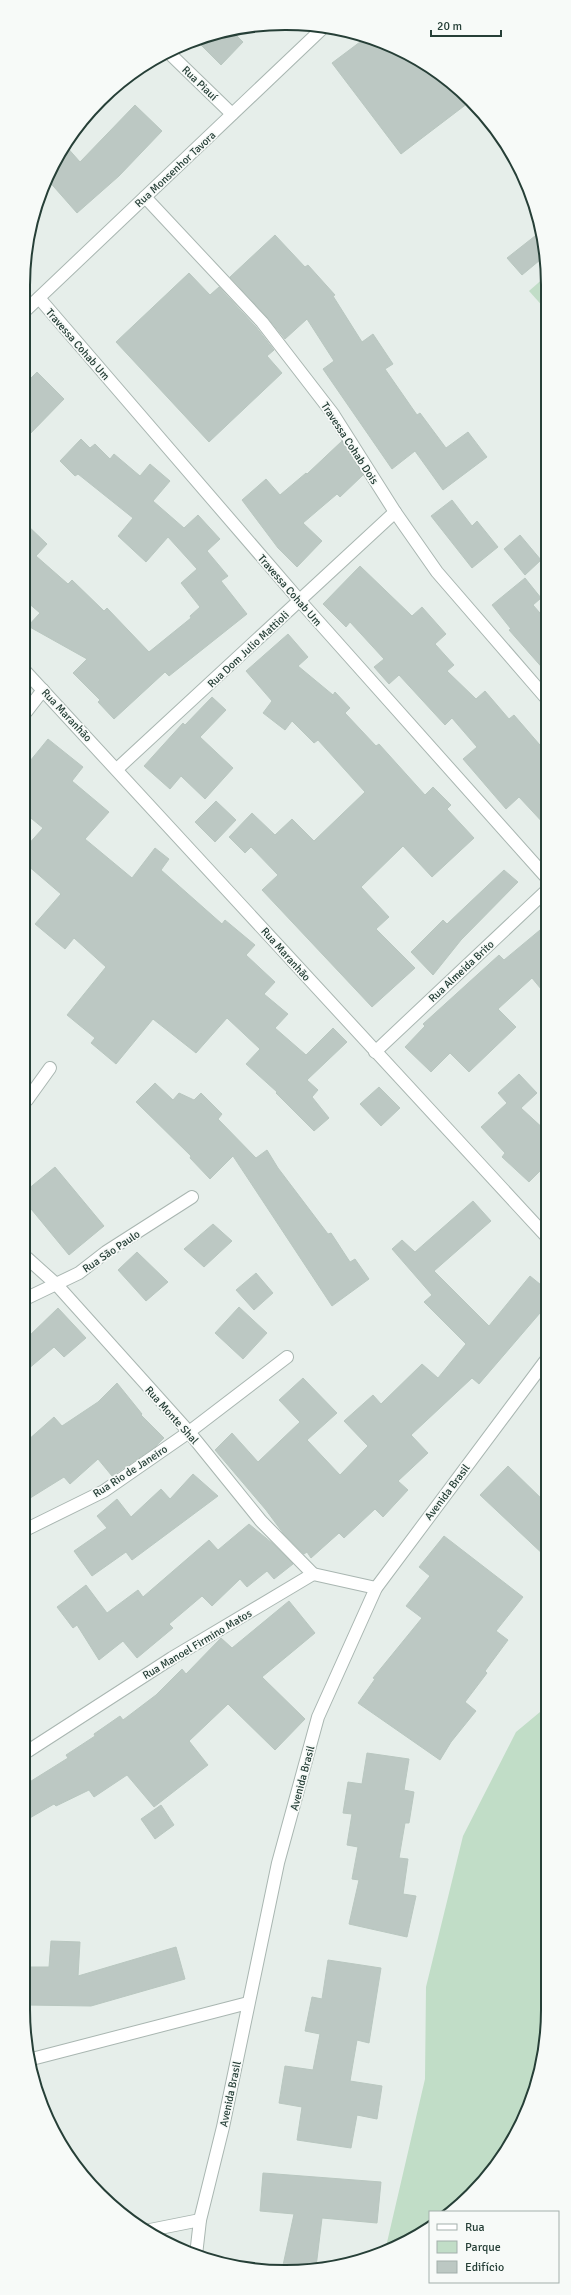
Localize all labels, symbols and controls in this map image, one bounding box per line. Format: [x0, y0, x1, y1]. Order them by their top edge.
scale bar [431, 12, 501, 38]
text: 20 m [437, 19, 462, 34]
street label: Rua Piauí [179, 63, 220, 103]
street label: Rua Monsenhor Tavora [132, 128, 219, 210]
street label: Travessa Cohab Um [43, 306, 112, 383]
street label: Travessa Cohab Dois [318, 400, 381, 487]
street label: Travessa Cohab Um [255, 552, 324, 629]
street label: Rua Dom Julio Mattioli [205, 608, 292, 690]
street label: Rua Maranhão [39, 686, 95, 745]
street label: Rua Maranhão [258, 925, 313, 984]
street label: Rua Almeida Brito [426, 938, 497, 1005]
street label: Rua São Paulo [80, 1227, 143, 1275]
street label: Rua Monte Shal [142, 1384, 201, 1447]
street label: Rua Rio de Janeiro [91, 1442, 170, 1500]
street label: Avenida Brasil [422, 1462, 473, 1523]
street label: Rua Manoel Firmino Matos [140, 1607, 254, 1682]
street label: Avenida Brasil [288, 1744, 317, 1812]
street label: Avenida Brasil [217, 2060, 244, 2128]
legend [429, 2211, 559, 2283]
text: Rua [465, 2220, 485, 2235]
text: Parque [465, 2240, 501, 2255]
text: Edifício [465, 2260, 504, 2275]

